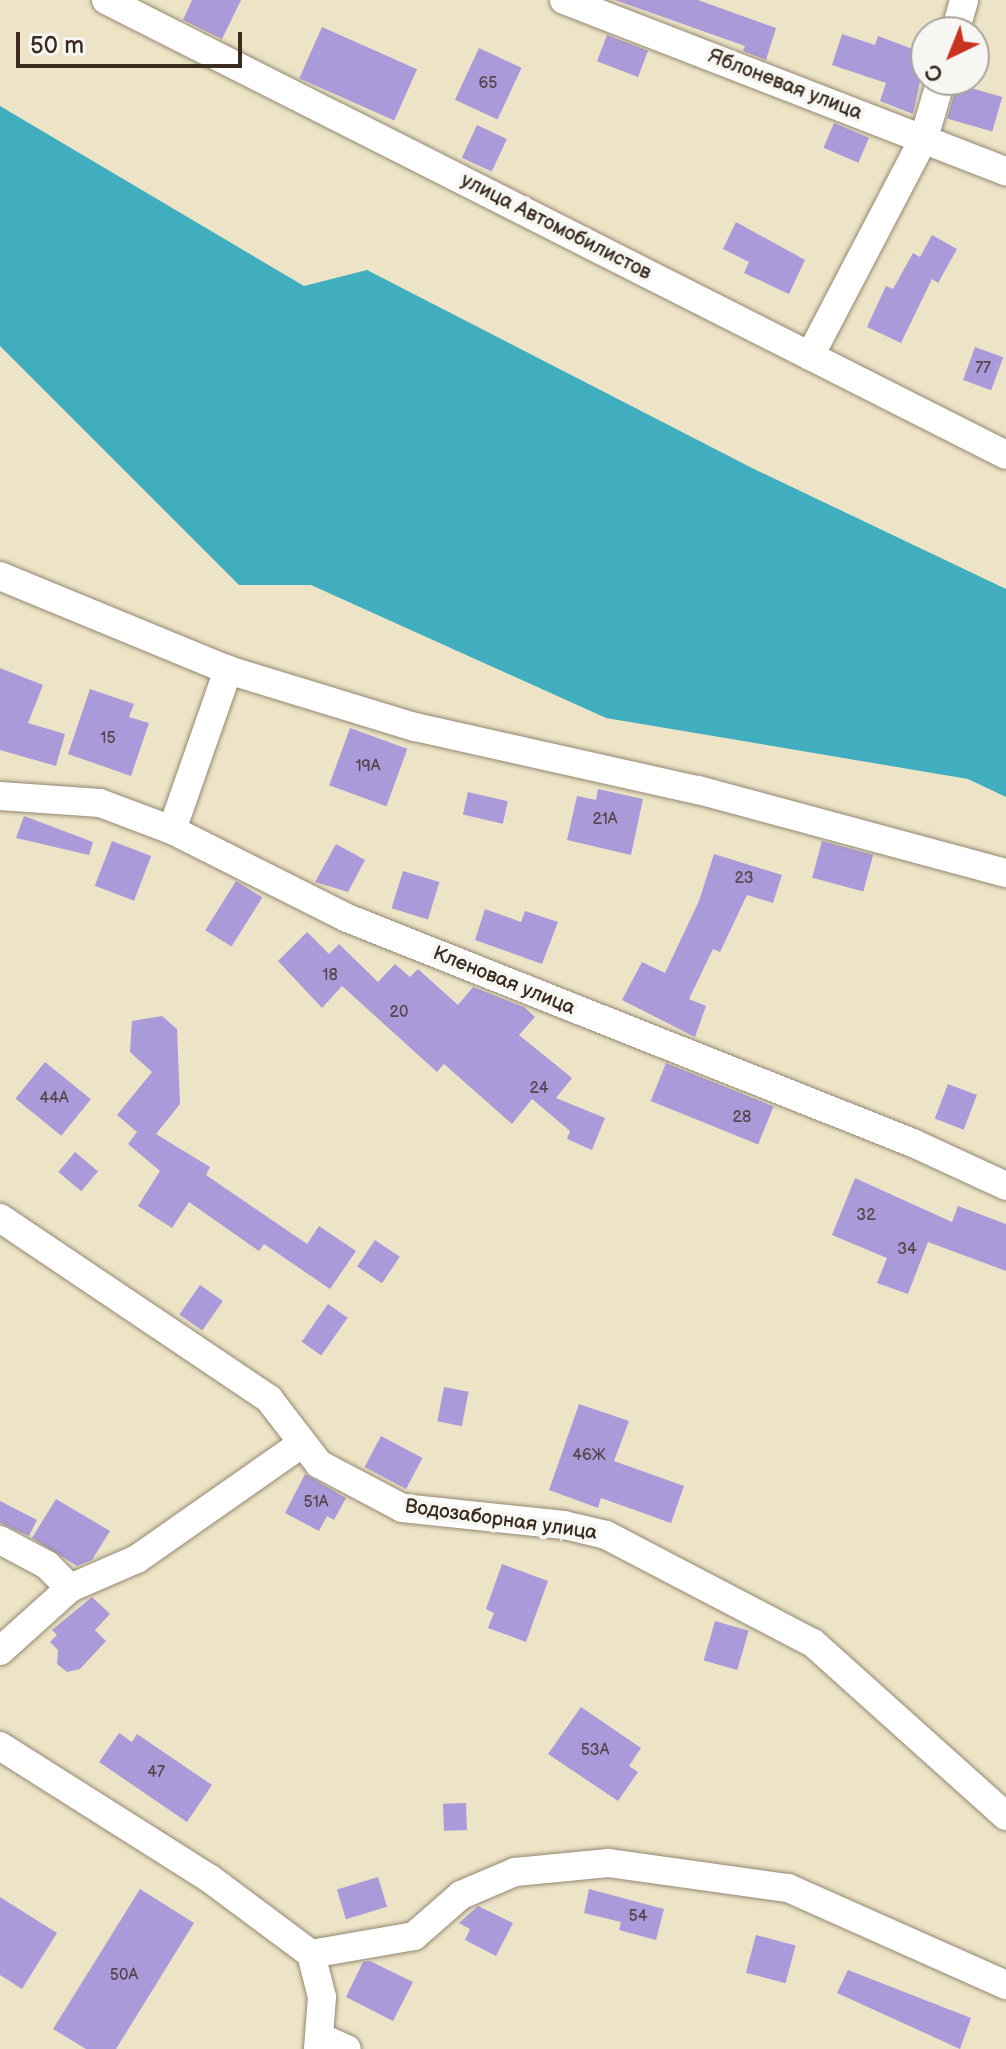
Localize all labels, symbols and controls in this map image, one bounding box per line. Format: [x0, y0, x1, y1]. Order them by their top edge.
scale bar [20, 16, 246, 66]
north arrow [910, 16, 990, 96]
text: 50 m [30, 31, 84, 60]
street label: Яблоневая улица [704, 45, 866, 125]
text: С [920, 57, 949, 88]
house number: 65 [479, 74, 497, 94]
street label: улица Автомобилистов [457, 169, 655, 285]
house number: 77 [975, 359, 991, 379]
house number: 15 [100, 729, 116, 749]
house number: 19А [355, 757, 381, 777]
house number: 21А [592, 810, 618, 830]
house number: 23 [735, 869, 753, 889]
street label: Кленовая улица [429, 942, 579, 1020]
house number: 18 [322, 966, 338, 986]
house number: 20 [390, 1003, 408, 1023]
house number: 24 [530, 1079, 548, 1099]
house number: 44А [39, 1089, 69, 1109]
house number: 28 [733, 1108, 751, 1128]
house number: 32 [856, 1206, 876, 1226]
house number: 34 [897, 1240, 917, 1260]
house number: 46Ж [572, 1446, 606, 1466]
house number: 51А [303, 1493, 329, 1513]
street label: Водозаборная улица [403, 1495, 599, 1545]
house number: 53А [581, 1741, 609, 1761]
house number: 47 [147, 1763, 165, 1783]
house number: 54 [629, 1907, 647, 1927]
house number: 50А [110, 1966, 138, 1986]

